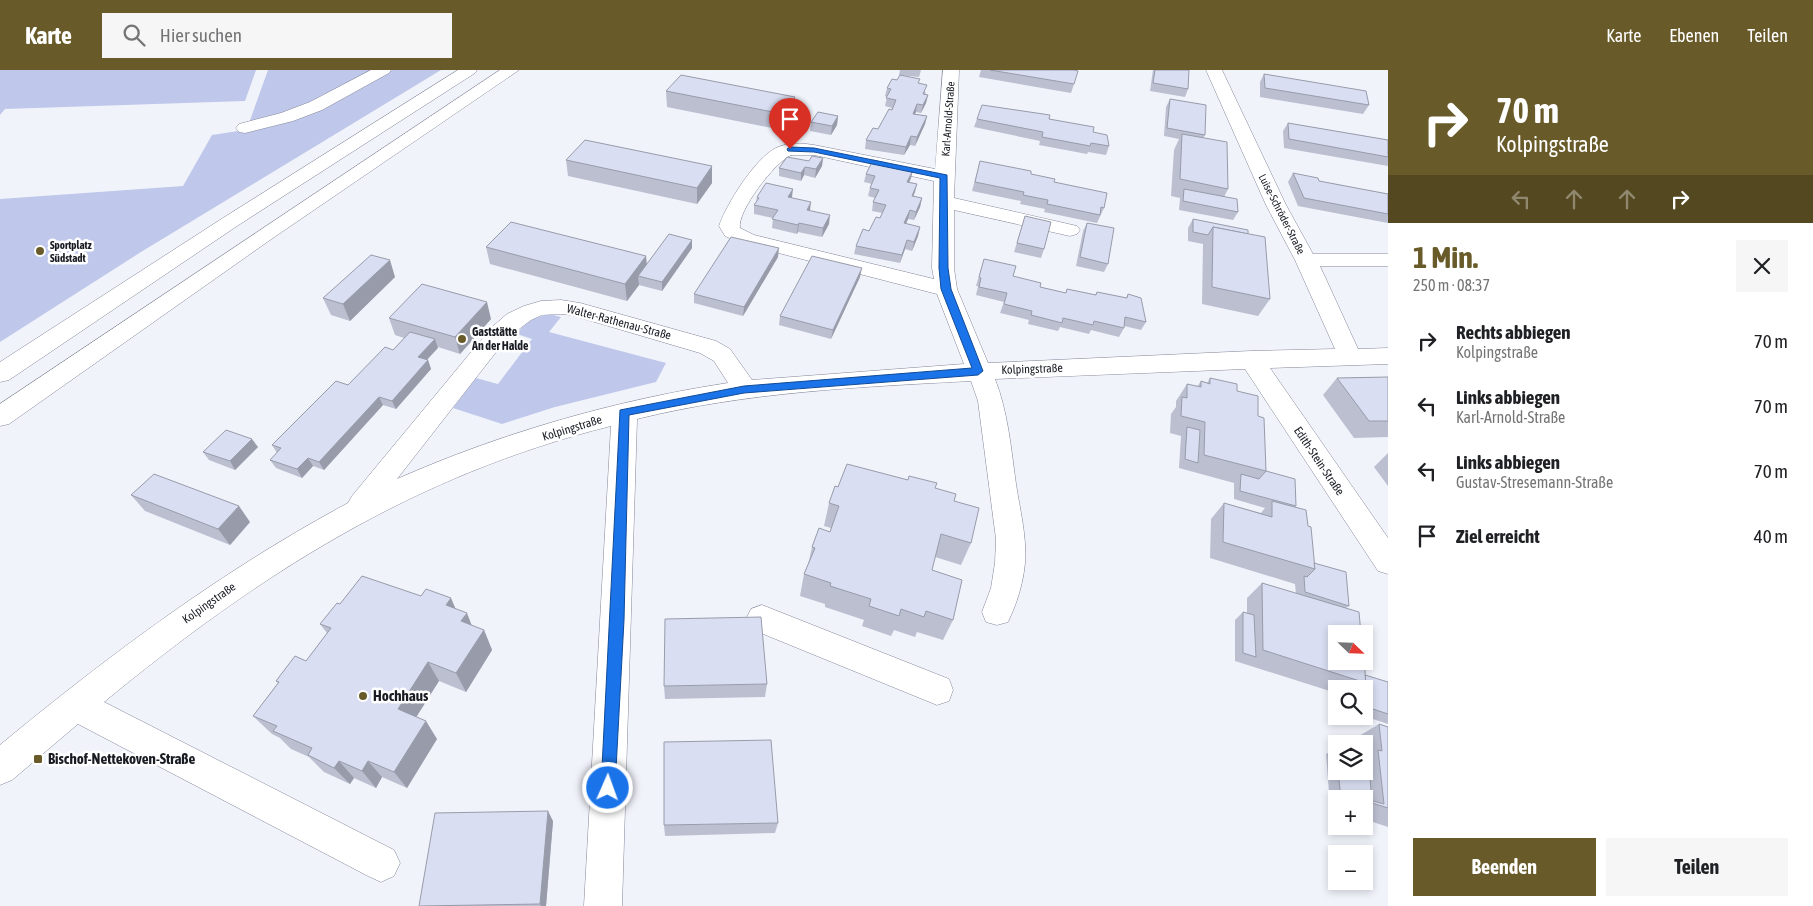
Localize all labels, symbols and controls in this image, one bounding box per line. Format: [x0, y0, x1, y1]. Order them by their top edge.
search box [102, 13, 452, 58]
icon: search [120, 21, 148, 49]
text: Karte [25, 22, 72, 49]
text: Hier suchen [160, 24, 242, 46]
text: Karte [1606, 25, 1641, 46]
text: Ebenen [1669, 25, 1719, 46]
text: Teilen [1747, 25, 1788, 46]
street label: Karl-Arnold-Straße [939, 81, 957, 157]
icon: right [1413, 90, 1478, 155]
text: 70 m [1496, 90, 1559, 130]
pin [769, 98, 811, 149]
icon: arrive [776, 105, 804, 133]
text: Kolpingstraße [1496, 131, 1609, 157]
street label: Luise-Schröder-Straße [1257, 172, 1307, 256]
icon: left [1507, 185, 1535, 213]
icon: ahead [1560, 185, 1588, 213]
icon: ahead [1613, 185, 1641, 213]
icon: right [1666, 185, 1694, 213]
place label: Sportplatz Südstadt [50, 239, 92, 264]
text: 1 Min. [1413, 240, 1478, 274]
button: close [1736, 240, 1788, 292]
marker: Sportplatz Südstadt [34, 245, 46, 257]
text: 250 m · 08:37 [1413, 276, 1490, 294]
street label: Walter-Rathenau-Straße [565, 301, 673, 343]
text: Rechts abbiegen [1456, 321, 1571, 343]
place label: Gaststätte An der Halde [471, 325, 529, 353]
icon: right [1413, 327, 1441, 355]
text: 70 m [1754, 330, 1788, 352]
marker: Gaststätte An der Halde [456, 333, 468, 345]
text: Kolpingstraße [1456, 343, 1538, 361]
street label: Kolpingstraße [1001, 361, 1063, 377]
text: Links abbiegen [1456, 386, 1560, 408]
icon: left [1413, 392, 1441, 420]
text: 70 m [1754, 395, 1788, 417]
text: Karl-Arnold-Straße [1456, 408, 1565, 426]
street label: Kolpingstraße [541, 412, 603, 444]
street label: Edith-Stein-Straße [1291, 424, 1347, 498]
text: Links abbiegen [1456, 451, 1560, 473]
icon: left [1413, 457, 1441, 485]
text: 70 m [1754, 460, 1788, 482]
text: Gustav-Stresemann-Straße [1456, 473, 1613, 491]
icon: arrive [1413, 522, 1441, 550]
text: Ziel erreicht [1456, 525, 1540, 547]
text: 40 m [1754, 525, 1788, 547]
street label: Kolpingstraße [180, 580, 238, 626]
north arrow [1328, 625, 1372, 670]
map controls [1328, 625, 1373, 890]
button: search [1328, 680, 1373, 725]
place label: Hochhaus [373, 687, 429, 704]
marker: Hochhaus [357, 690, 369, 702]
button: layers [1328, 735, 1373, 780]
place label: Bischof-Nettekoven-Straße [48, 750, 195, 767]
marker: Bischof-Nettekoven-Straße [32, 753, 44, 765]
position arrow [581, 761, 633, 813]
button: + [1328, 790, 1373, 835]
button: Beenden [1413, 838, 1596, 896]
button: Teilen [1606, 838, 1788, 896]
button: − [1328, 845, 1373, 890]

